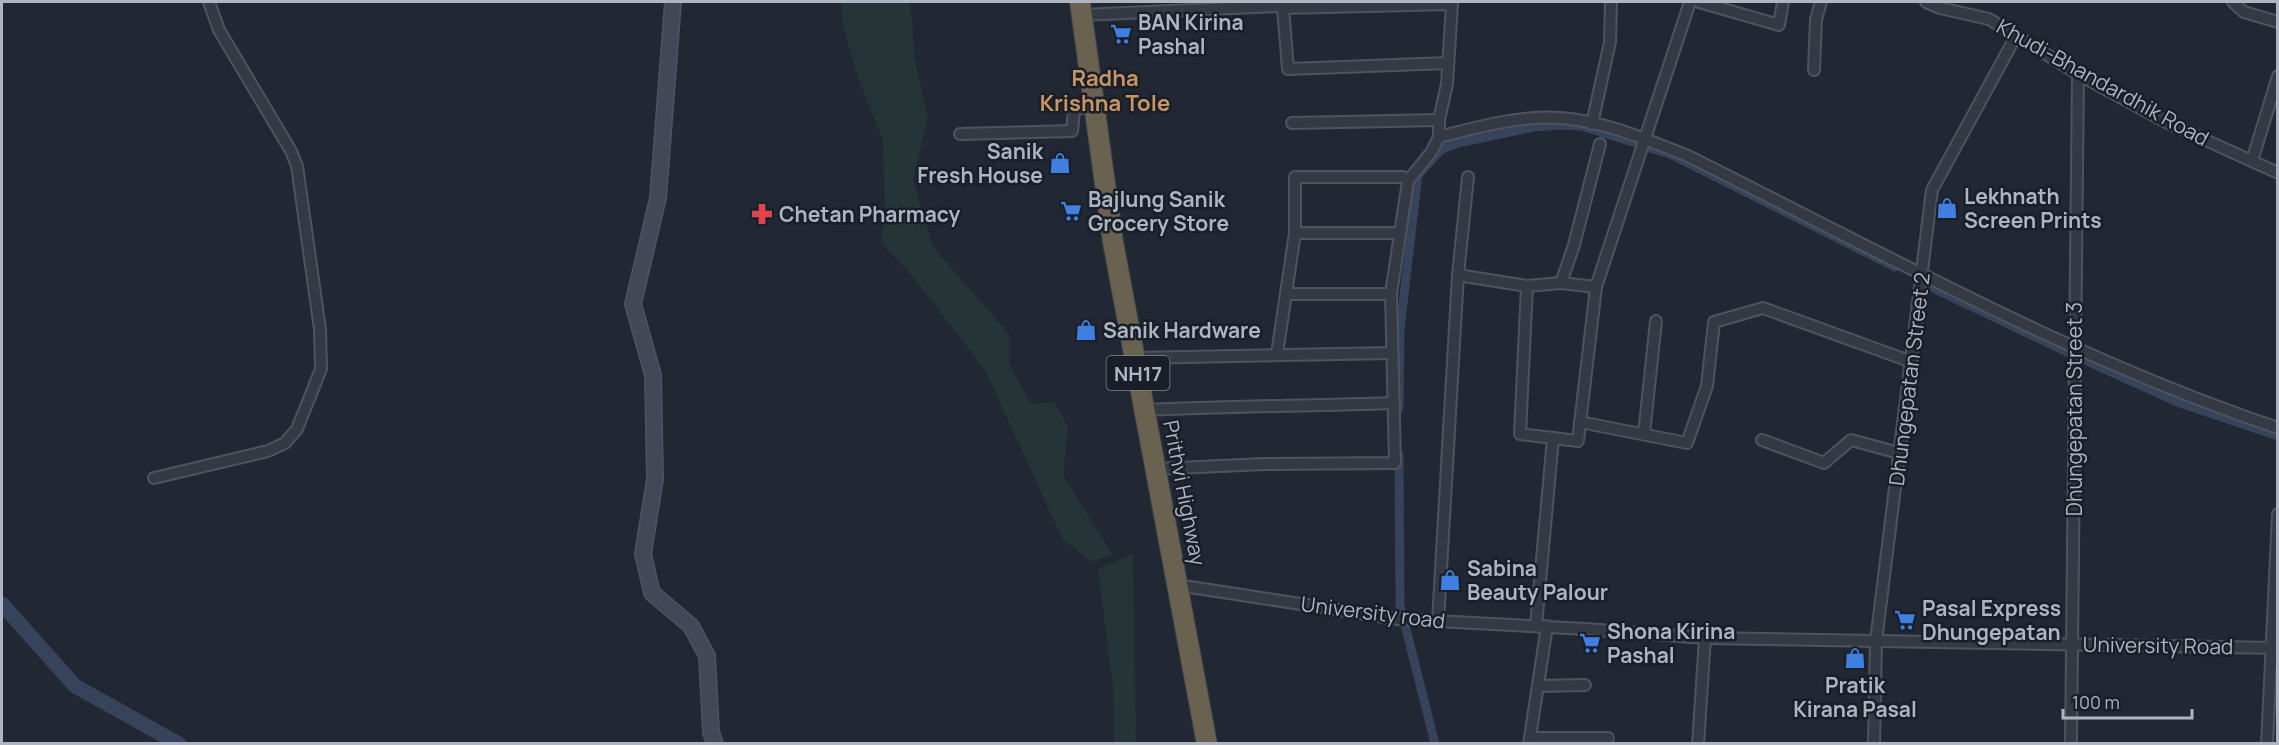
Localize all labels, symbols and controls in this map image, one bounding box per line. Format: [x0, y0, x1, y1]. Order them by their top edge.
place label: BAN Kirina Pashal [1138, 8, 1244, 60]
street label: Khudi-Bhandardhik Road [1992, 12, 2214, 152]
supermarket icon: BAN Kirina Pashal [1109, 22, 1133, 46]
district label: Radha Krishna Tole [1040, 63, 1170, 118]
place label: Sanik Fresh House [917, 137, 1044, 189]
shop icon: Sanik Fresh House [1048, 151, 1072, 175]
place label: Lekhnath Screen Prints [1964, 182, 2102, 234]
place label: Bajlung Sanik Grocery Store [1088, 185, 1229, 237]
shop icon: Lekhnath Screen Prints [1935, 196, 1959, 220]
supermarket icon: Bajlung Sanik Grocery Store [1059, 199, 1083, 223]
place label: Chetan Pharmacy [779, 200, 960, 228]
pharmacy icon: Chetan Pharmacy [750, 202, 774, 226]
street label: Dhungepatan Street 2 [1882, 271, 1936, 487]
street label: Dhungepatan Street 3 [2060, 302, 2088, 516]
place label: Sanik Hardware [1103, 316, 1261, 344]
shop icon: Sanik Hardware [1074, 318, 1098, 342]
road number: NH17 [1106, 356, 1170, 390]
street label: Prithvi Highway [1157, 418, 1213, 568]
place label: Sabina Beauty Palour [1467, 554, 1608, 606]
shop icon: Sabina Beauty Palour [1438, 568, 1462, 592]
street label: University road [1299, 589, 1447, 635]
place label: Pasal Express Dhungepatan [1922, 594, 2061, 646]
supermarket icon: Pasal Express Dhungepatan [1893, 608, 1917, 632]
place label: Shona Kirina Pashal [1607, 617, 1735, 669]
street label: University Road [2082, 630, 2234, 660]
supermarket icon: Shona Kirina Pashal [1578, 631, 1602, 655]
shop icon: Pratik Kirana Pasal [1843, 646, 1867, 670]
place label: Pratik Kirana Pasal [1793, 671, 1917, 723]
scale bar [2063, 682, 2192, 720]
text: 100 m [2072, 690, 2120, 714]

